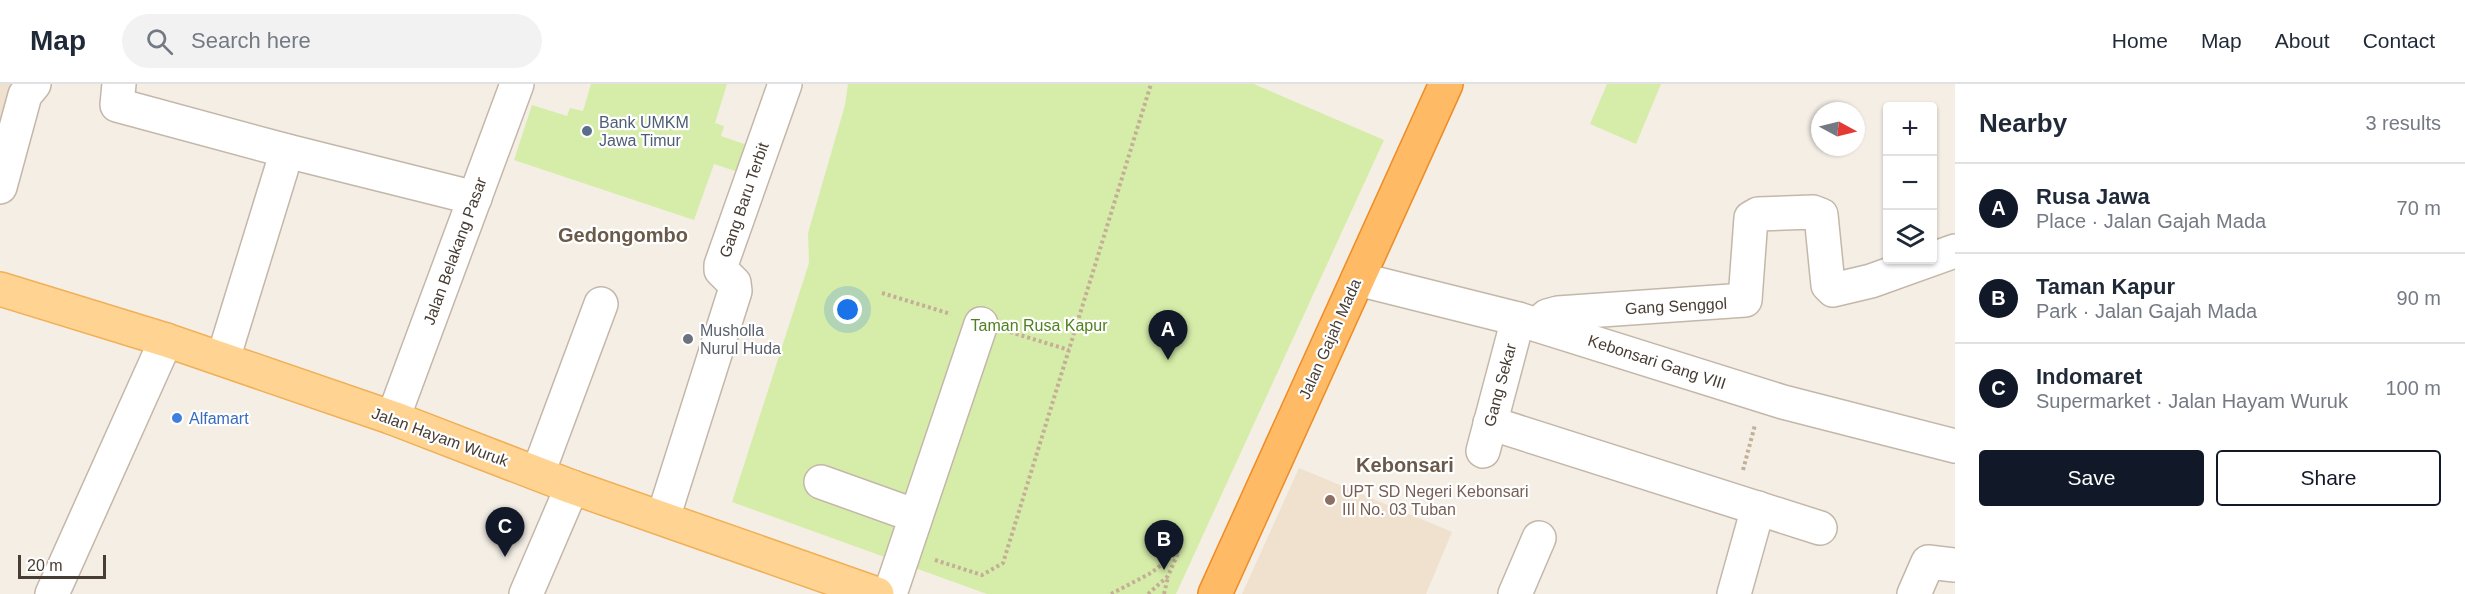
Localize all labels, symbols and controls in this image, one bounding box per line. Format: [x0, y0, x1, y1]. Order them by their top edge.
search box [122, 14, 542, 68]
text: Map [30, 25, 86, 56]
icon: search [143, 25, 176, 58]
text: Search here [191, 28, 311, 53]
text: Home [2112, 29, 2168, 52]
text: Map [2201, 29, 2242, 52]
text: About [2275, 29, 2330, 52]
text: Contact [2363, 29, 2435, 52]
north arrow [1811, 102, 1865, 156]
map controls [1883, 102, 1937, 264]
button: + [1883, 102, 1937, 156]
text: Nearby [1979, 108, 2067, 138]
text: 3 results [2365, 112, 2441, 134]
place label: Bank UMKM Jawa Timur [599, 114, 689, 149]
marker: Bank UMKM Jawa Timur [580, 124, 594, 138]
street label: Gang Baru Terbit [716, 140, 772, 260]
button: − [1883, 156, 1937, 210]
street label: Jalan Belakang Pasar [420, 174, 490, 327]
text: Rusa Jawa [2036, 184, 2150, 209]
text: A [1991, 197, 2006, 219]
text: 70 m [2397, 197, 2441, 219]
button: layers [1883, 210, 1937, 264]
text: Place · Jalan Gajah Mada [2036, 210, 2266, 232]
district label: Gedongombo [558, 224, 688, 246]
text: Taman Kapur [2036, 274, 2175, 299]
street label: Jalan Gajah Mada [1296, 276, 1364, 402]
text: B [1991, 287, 2006, 309]
text: 90 m [2397, 287, 2441, 309]
your location [833, 295, 862, 324]
street label: Gang Senggol [1624, 295, 1728, 317]
text: Park · Jalan Gajah Mada [2036, 300, 2257, 322]
pin: A [1148, 310, 1188, 360]
park label: Taman Rusa Kapur [971, 317, 1108, 334]
place label: Musholla Nurul Huda [700, 322, 781, 357]
marker: Musholla Nurul Huda [681, 332, 695, 346]
street label: Kebonsari Gang VIII [1586, 332, 1728, 392]
street label: Gang Sekar [1481, 341, 1519, 428]
text: Indomaret [2036, 364, 2142, 389]
text: C [1991, 377, 2006, 399]
text: 100 m [2385, 377, 2441, 399]
text: Supermarket · Jalan Hayam Wuruk [2036, 390, 2348, 412]
street label: Jalan Hayam Wuruk [370, 404, 511, 470]
place label: Alfamart [189, 410, 249, 427]
marker: Alfamart [170, 411, 184, 425]
button: Save [1979, 450, 2204, 506]
button: Share [2216, 450, 2441, 506]
district label: Kebonsari [1356, 454, 1454, 476]
place label: UPT SD Negeri Kebonsari III No. 03 Tuban [1342, 483, 1528, 518]
marker: UPT SD Negeri Kebonsari III No. 03 Tuban [1323, 493, 1337, 507]
pin: C [486, 508, 524, 557]
pin: B [1144, 520, 1184, 570]
scale bar [18, 552, 106, 580]
text: 20 m [27, 557, 63, 574]

